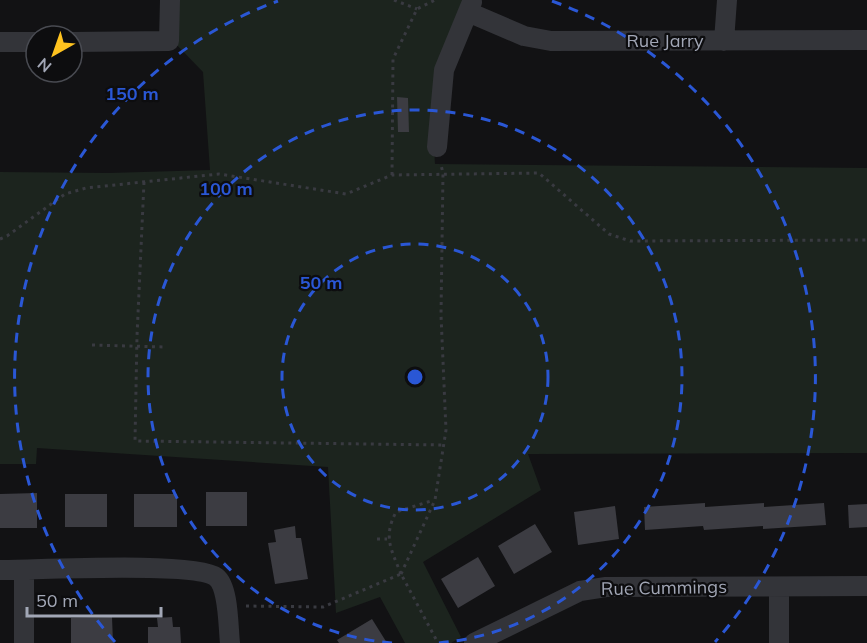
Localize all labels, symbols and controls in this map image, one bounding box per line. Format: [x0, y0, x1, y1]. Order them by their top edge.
north arrow [24, 24, 84, 84]
street label: Rue Jarry [626, 29, 704, 52]
text: N [33, 54, 55, 77]
text: 150 m [105, 82, 159, 105]
text: 100 m [199, 177, 253, 200]
text: 50 m [300, 271, 342, 294]
centre of rings [405, 367, 425, 387]
street label: Rue Cummings [601, 575, 727, 600]
scale bar [27, 580, 160, 618]
text: 50 m [36, 589, 78, 612]

